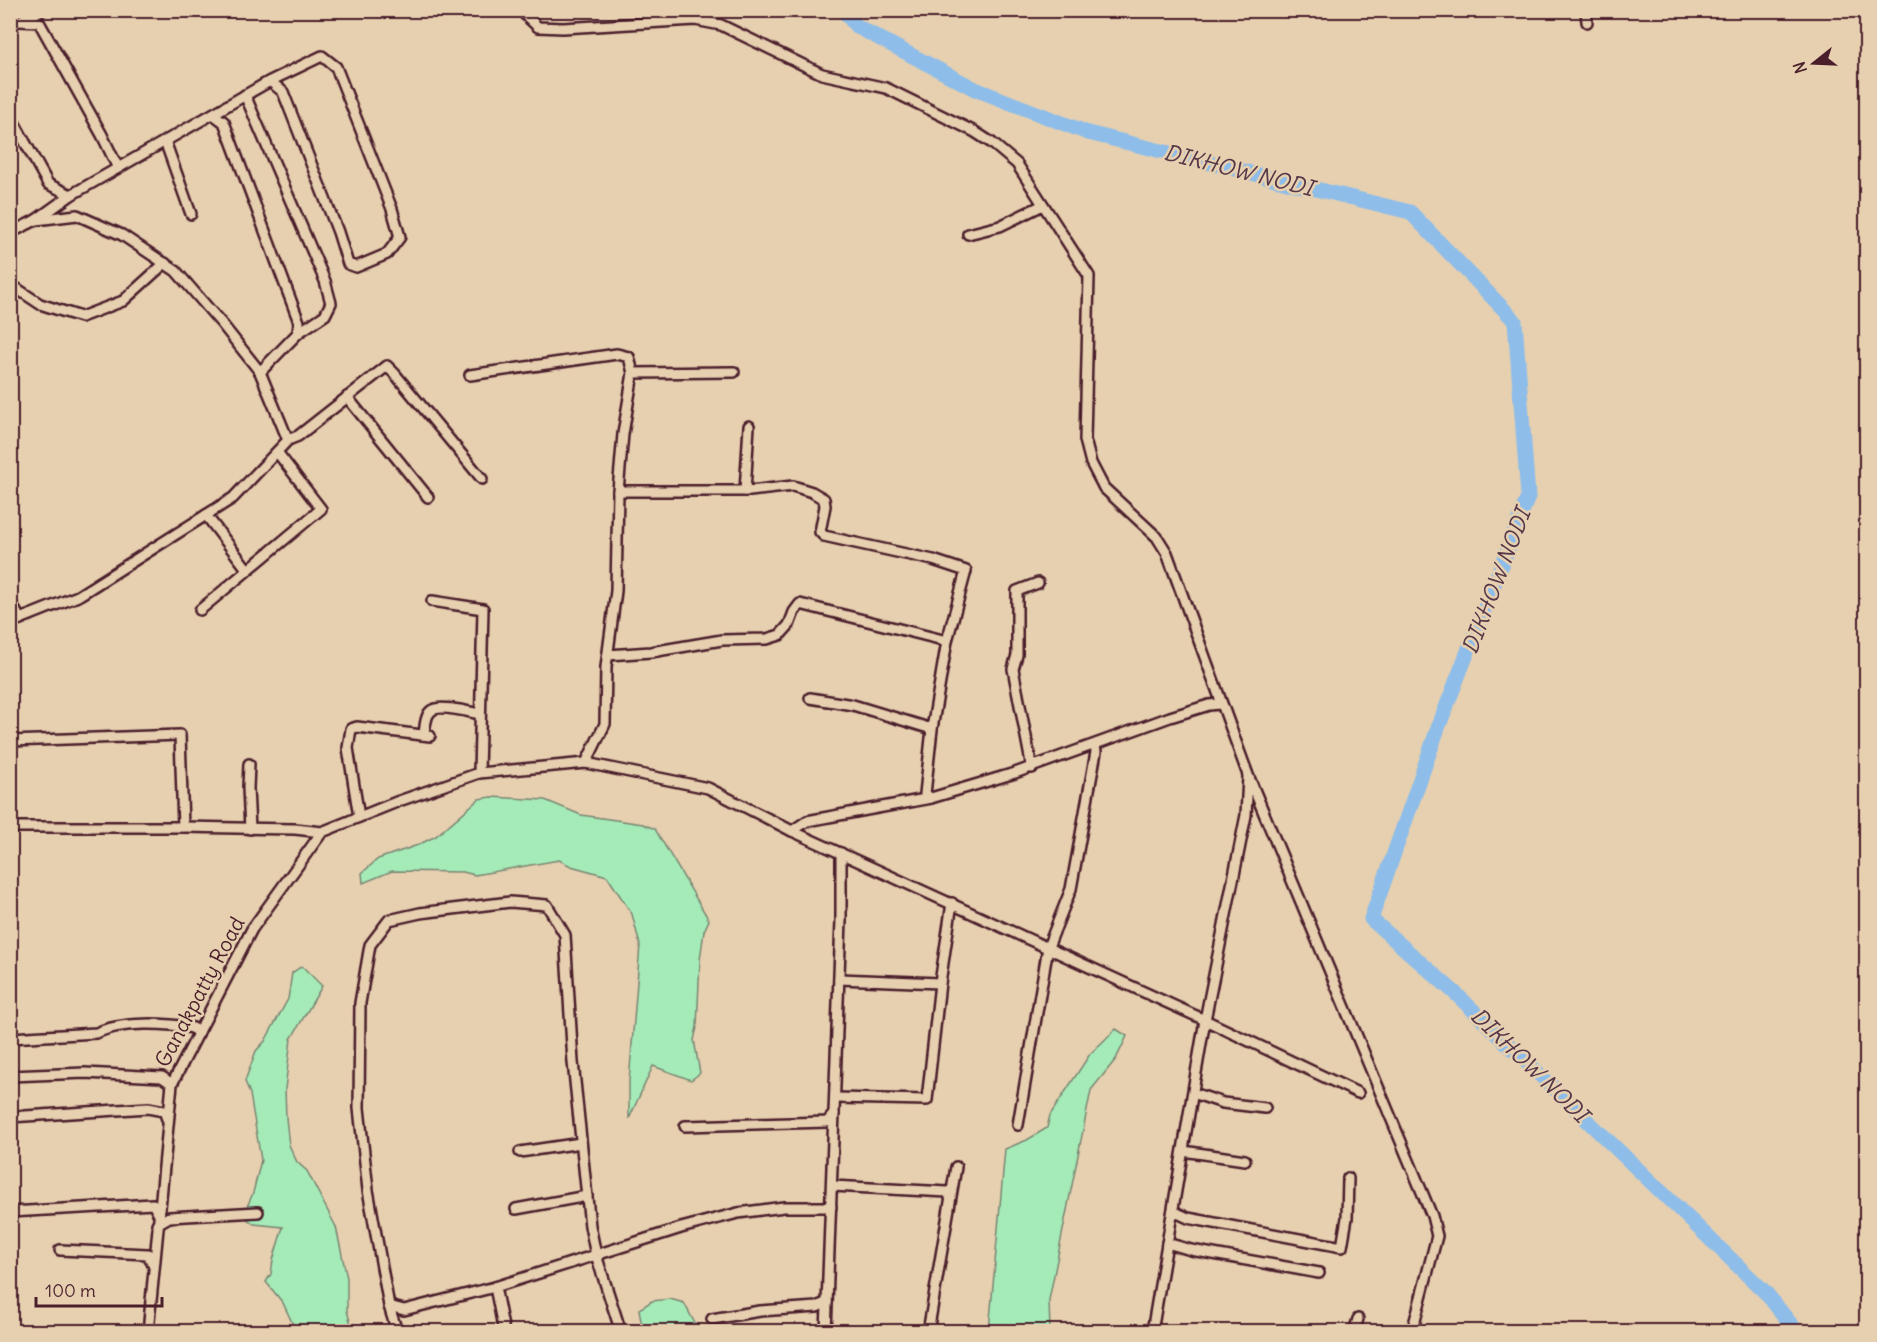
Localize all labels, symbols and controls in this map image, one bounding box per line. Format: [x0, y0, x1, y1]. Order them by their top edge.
north arrow [1784, 33, 1844, 93]
text: N [1789, 59, 1811, 76]
water label: DIKHOW NODI [1161, 138, 1320, 203]
water label: DIKHOW NODI [1455, 501, 1538, 658]
street label: Ganakpatty Road [149, 912, 251, 1072]
water label: DIKHOW NODI [1465, 1002, 1597, 1131]
scale bar [36, 1270, 162, 1308]
text: 100 m [45, 1279, 96, 1302]

